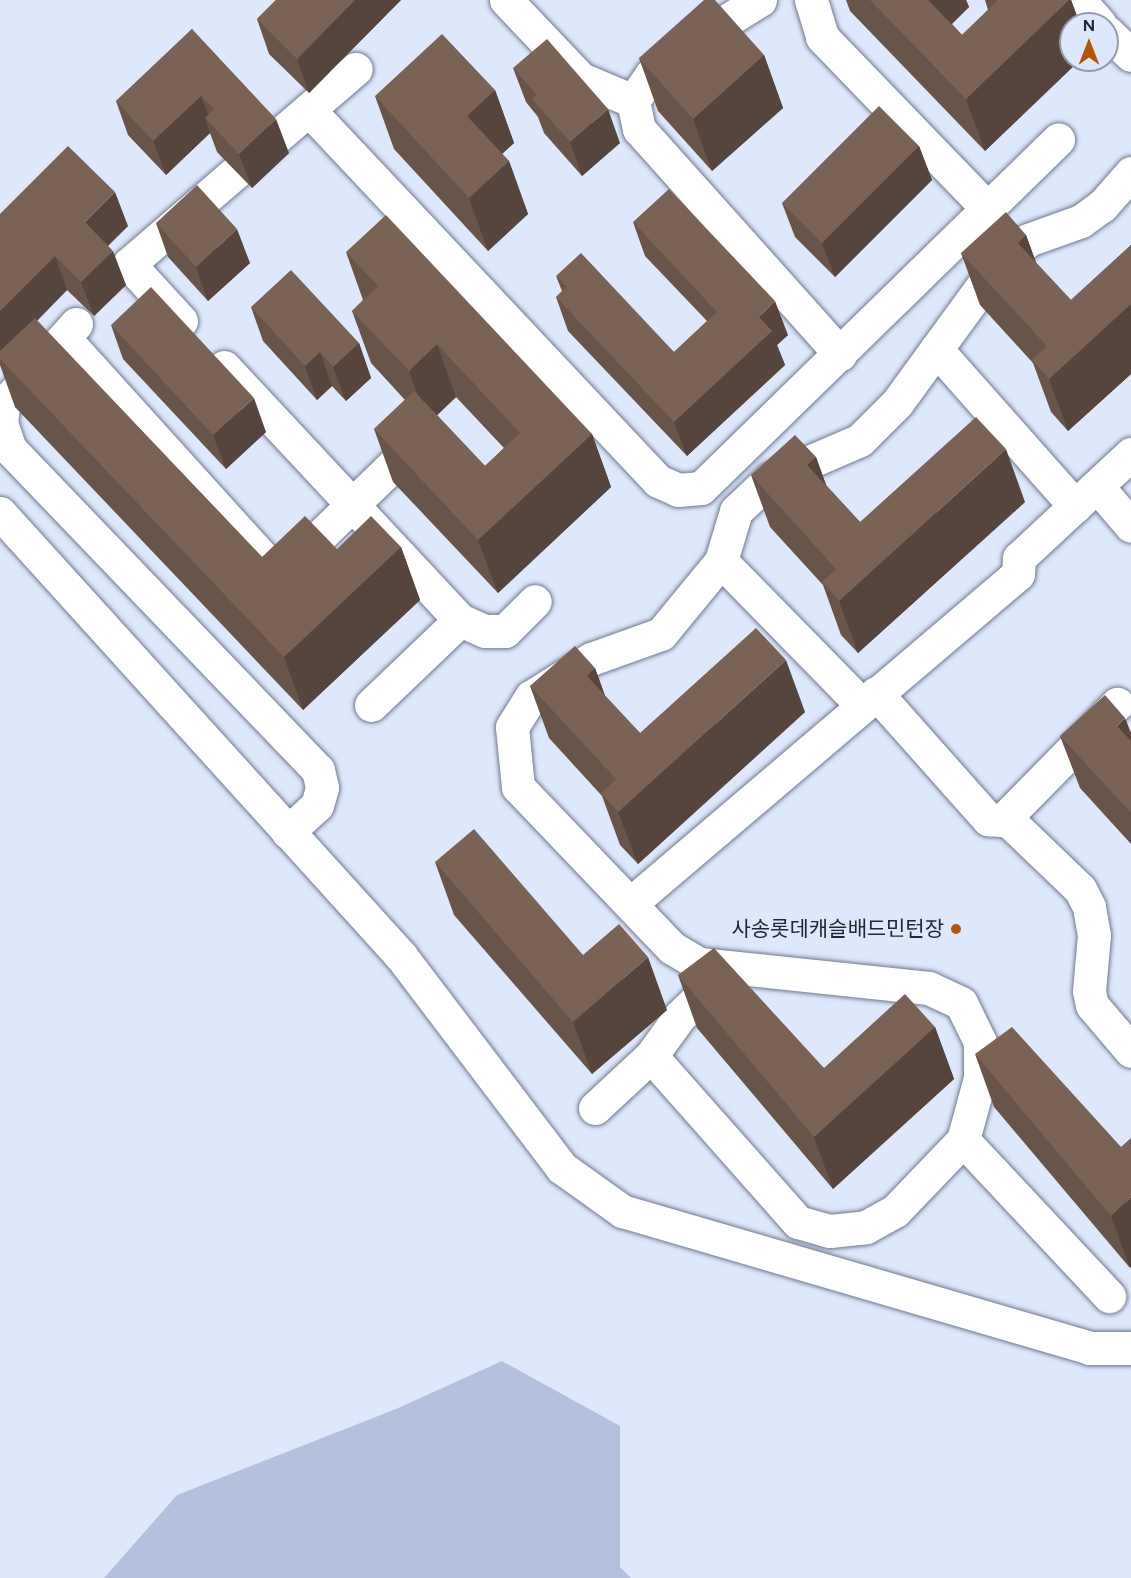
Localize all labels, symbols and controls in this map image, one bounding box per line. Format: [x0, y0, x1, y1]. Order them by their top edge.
north arrow [1059, 12, 1119, 72]
text: N [1083, 16, 1095, 35]
place label: 사송롯데캐슬배드민턴장 [731, 916, 944, 942]
marker: 사송롯데캐슬배드민턴장 [949, 922, 963, 936]

